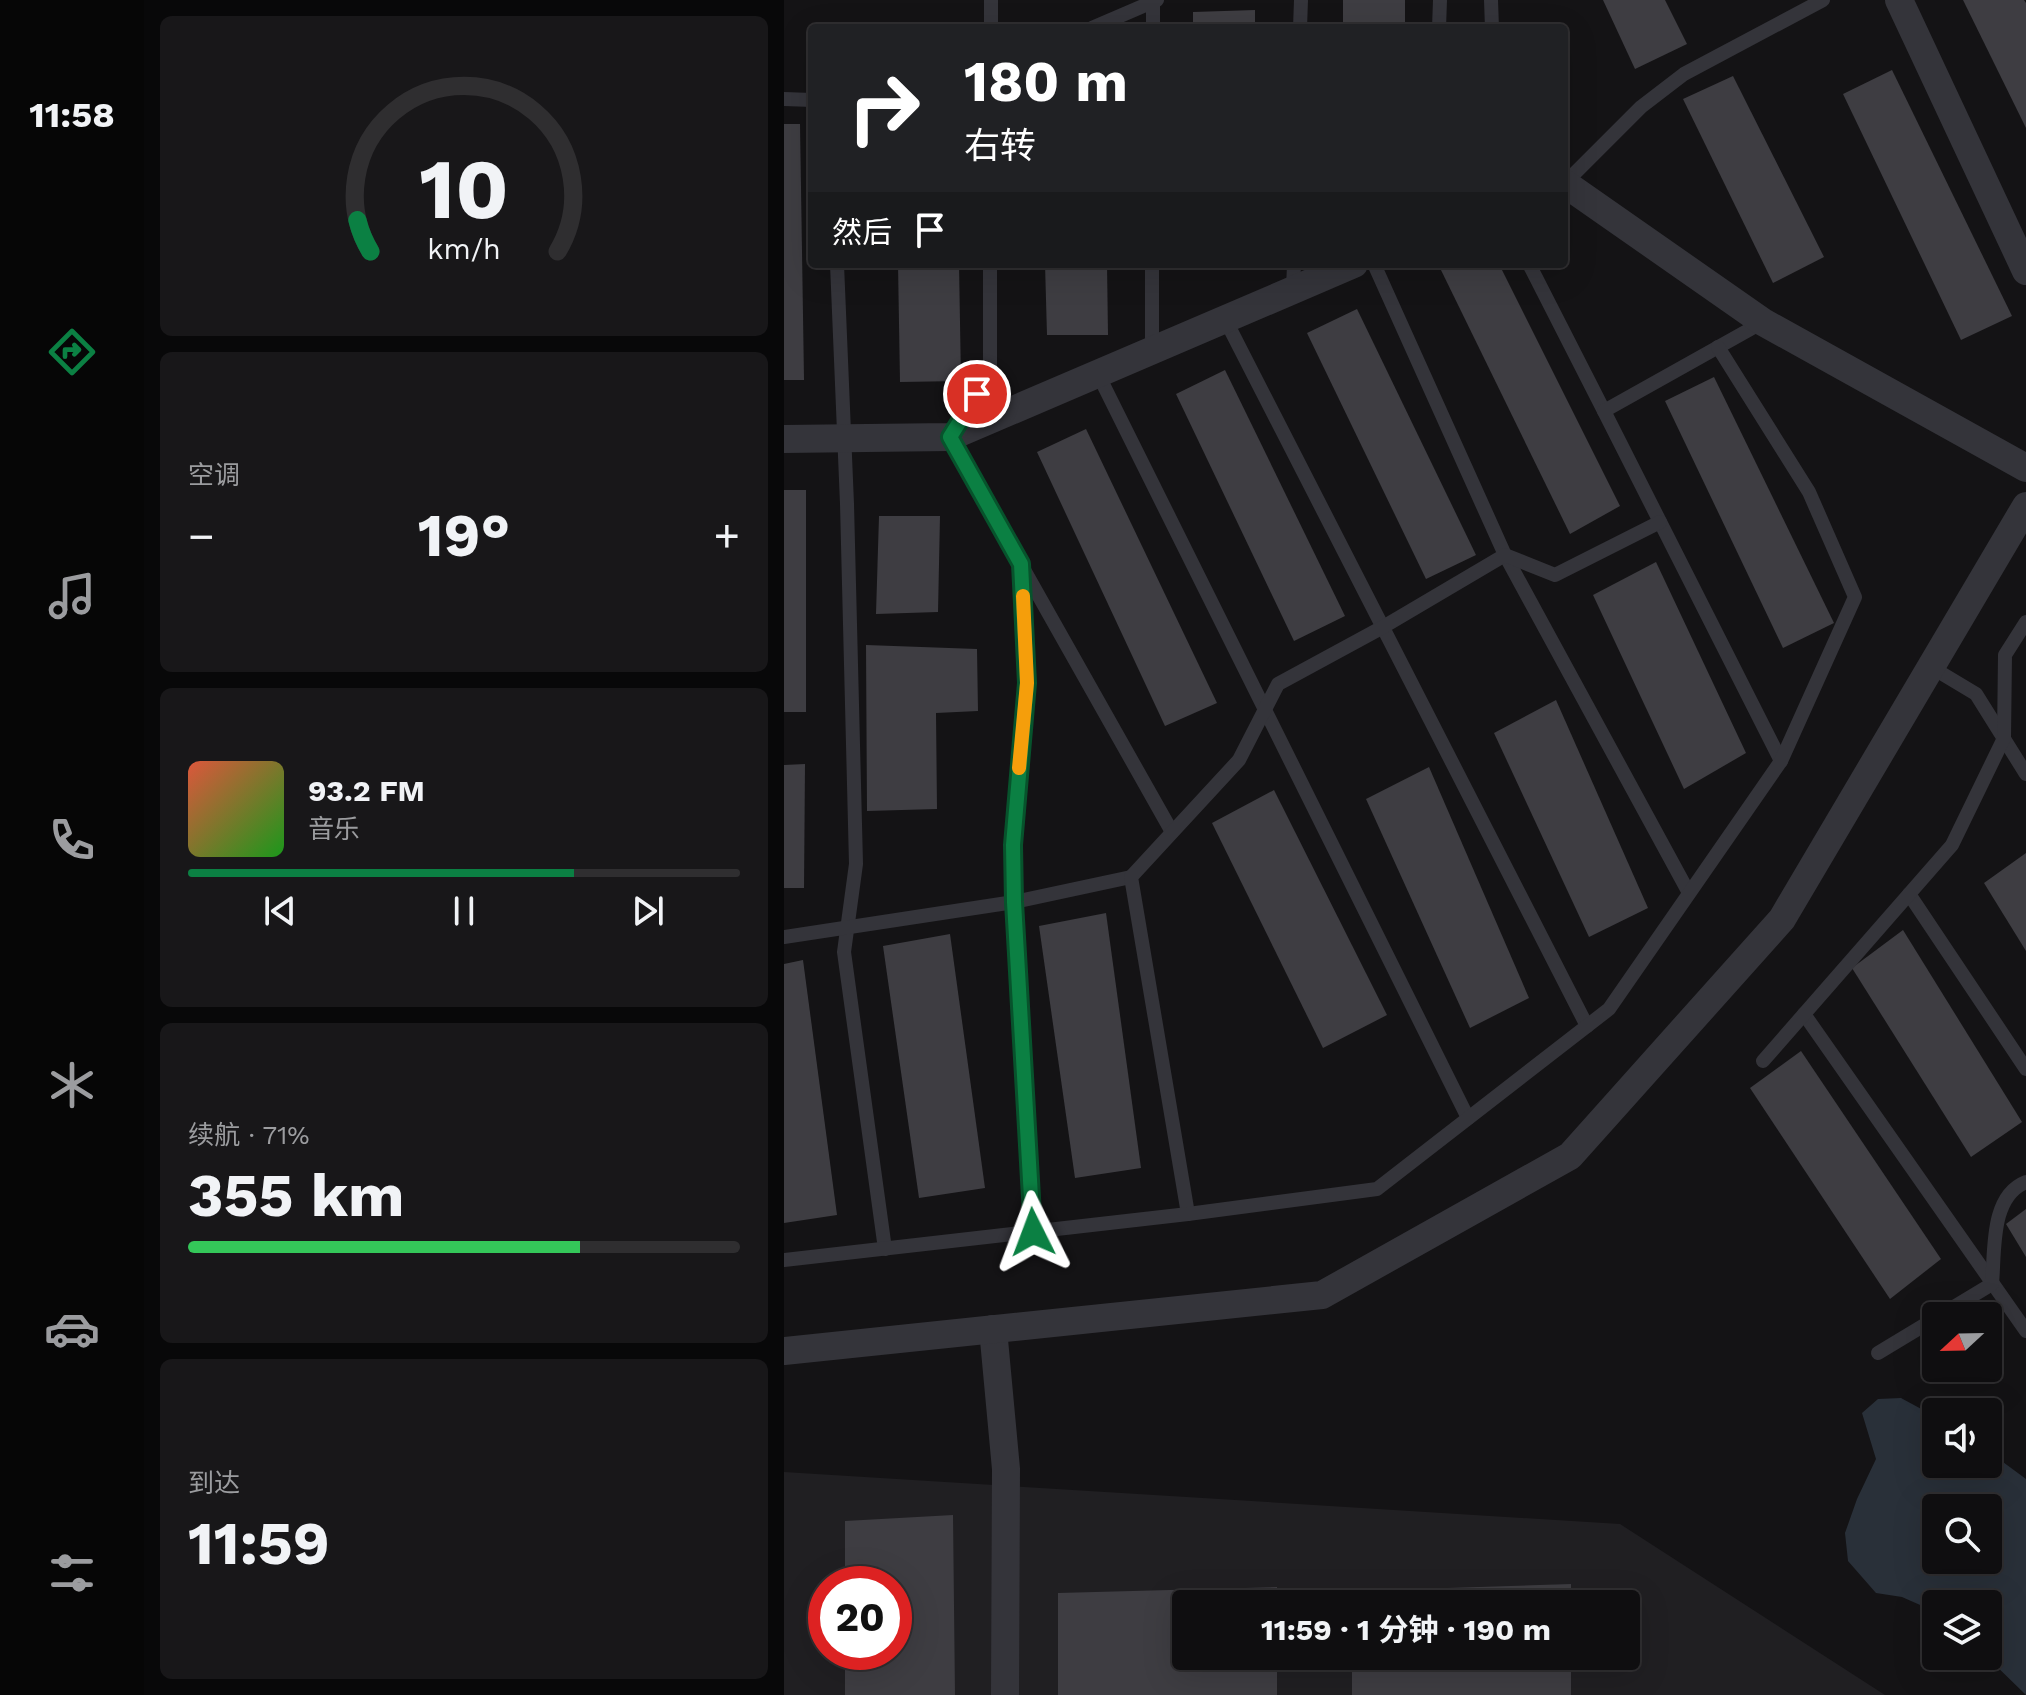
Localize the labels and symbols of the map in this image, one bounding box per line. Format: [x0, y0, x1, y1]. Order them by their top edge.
pin [943, 360, 1011, 428]
position arrow [991, 1190, 1075, 1274]
north arrow [1922, 1302, 2002, 1382]
speed limit sign: 20 [808, 1566, 912, 1670]

